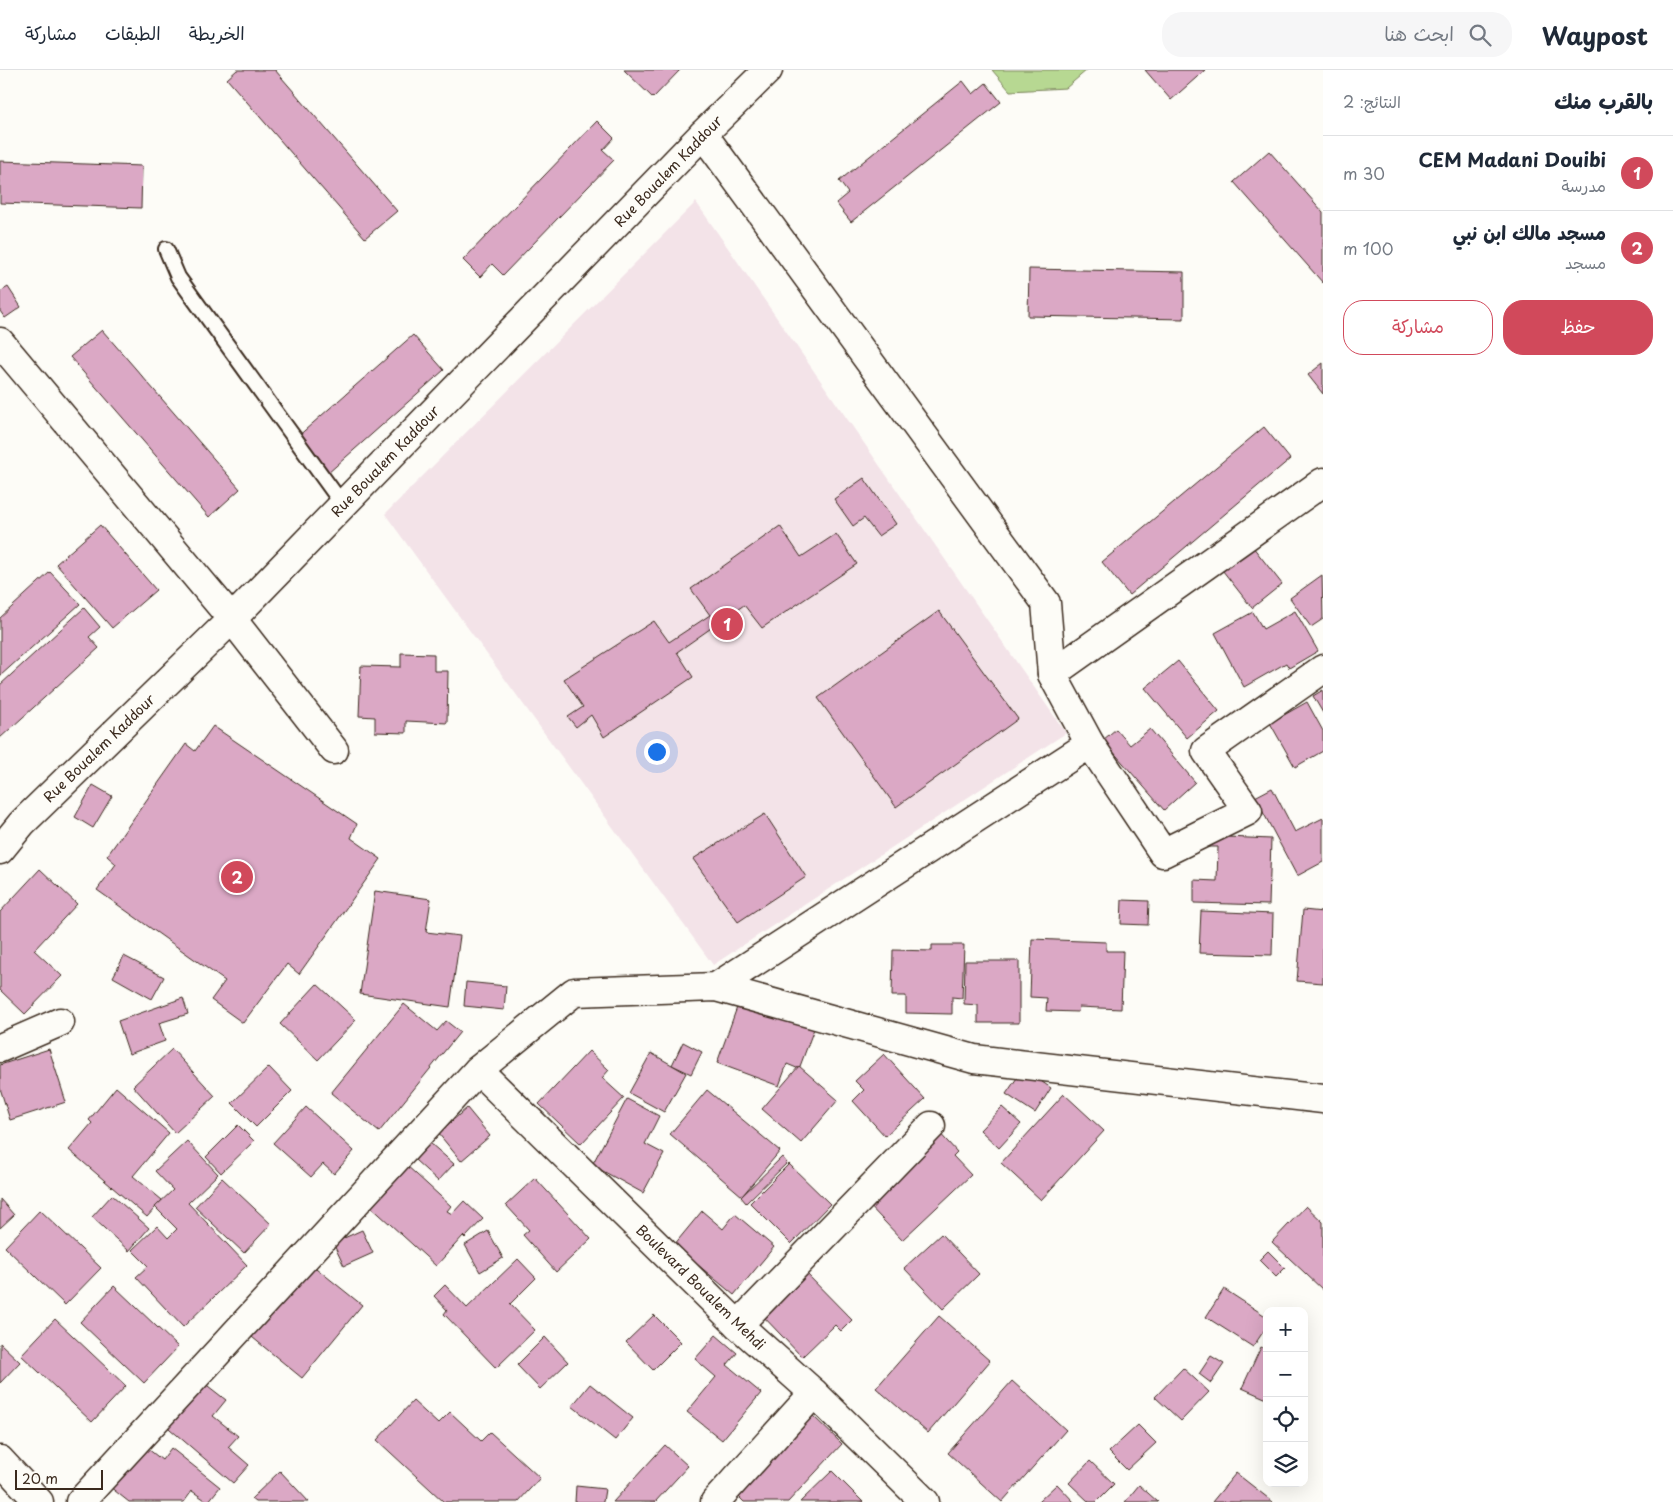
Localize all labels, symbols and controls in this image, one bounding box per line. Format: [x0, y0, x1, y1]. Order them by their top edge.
search box [1162, 12, 1512, 57]
text: Waypost [1542, 17, 1648, 53]
text: مشاركة [25, 19, 77, 46]
text: الطبقات [105, 19, 161, 46]
text: الخريطة [189, 19, 245, 46]
text: ابحث هنا [1384, 19, 1454, 47]
icon: search [1466, 21, 1494, 49]
text: بالقرب منك [1554, 84, 1653, 116]
text: النتائج: 2 [1343, 89, 1401, 113]
street label: Rue Boualem Kaddour [609, 110, 727, 232]
text: CEM Madani Douibi [1419, 145, 1606, 173]
text: 30 m [1343, 161, 1385, 185]
text: 1 [1633, 161, 1641, 185]
text: مدرسة [1561, 173, 1606, 197]
text: مسجد مالك ابن نبي [1453, 218, 1606, 246]
text: 100 m [1343, 236, 1393, 260]
text: 2 [1631, 236, 1643, 260]
text: مسجد [1565, 250, 1606, 274]
button: مشاركة [1343, 300, 1493, 355]
button: حفظ [1503, 300, 1653, 355]
street label: Rue Boualem Kaddour [326, 400, 444, 522]
pin: 1 [711, 605, 743, 643]
street label: Rue Boualem Kaddour [38, 689, 160, 807]
your location [644, 739, 670, 765]
pin: 2 [221, 858, 253, 896]
street label: Boulevard Boualem Mehdi [632, 1219, 771, 1355]
map controls [1263, 1307, 1308, 1487]
button: + [1263, 1307, 1308, 1352]
button: − [1263, 1352, 1308, 1397]
button: locate [1263, 1397, 1308, 1442]
button: layers [1263, 1442, 1308, 1487]
scale bar [15, 1467, 102, 1490]
text: 20 m [22, 1468, 58, 1489]

